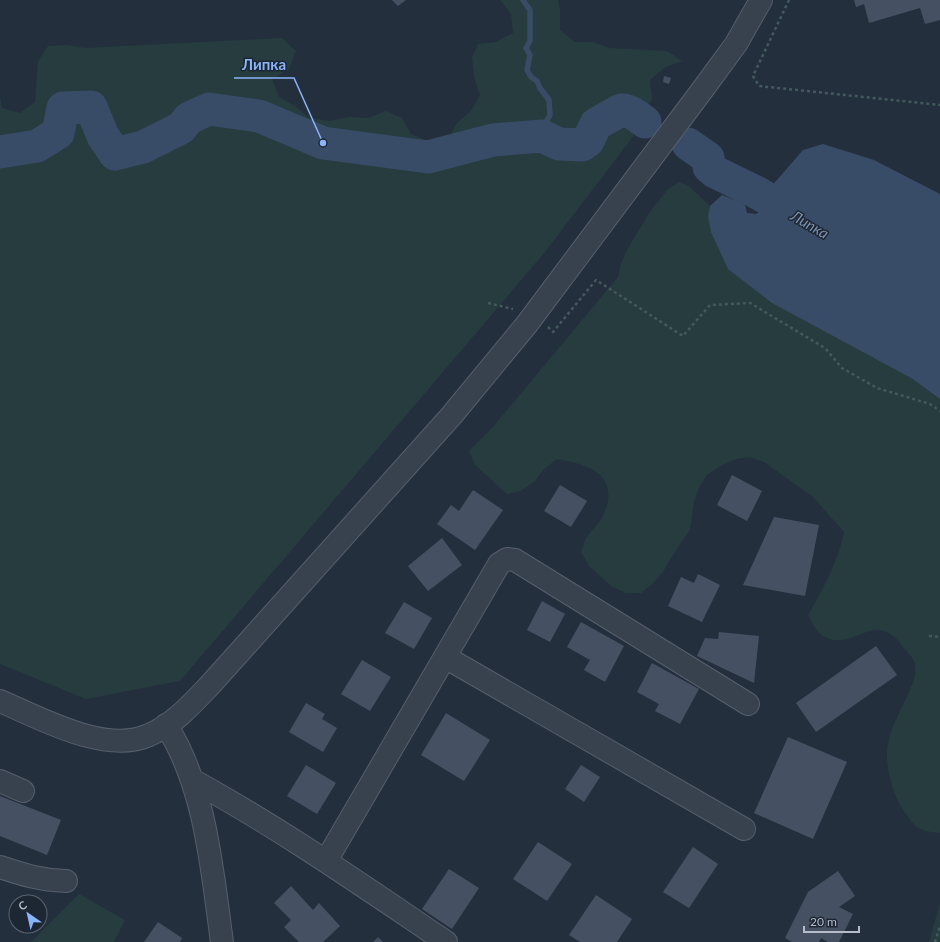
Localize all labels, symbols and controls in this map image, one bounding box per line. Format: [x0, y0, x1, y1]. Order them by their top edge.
callout: Липка [234, 51, 294, 78]
text: Липка [241, 55, 286, 73]
water label: Липка [787, 206, 832, 242]
north arrow [8, 894, 48, 934]
text: С [15, 897, 29, 913]
scale bar [804, 908, 859, 934]
text: 20 m [810, 914, 837, 929]

